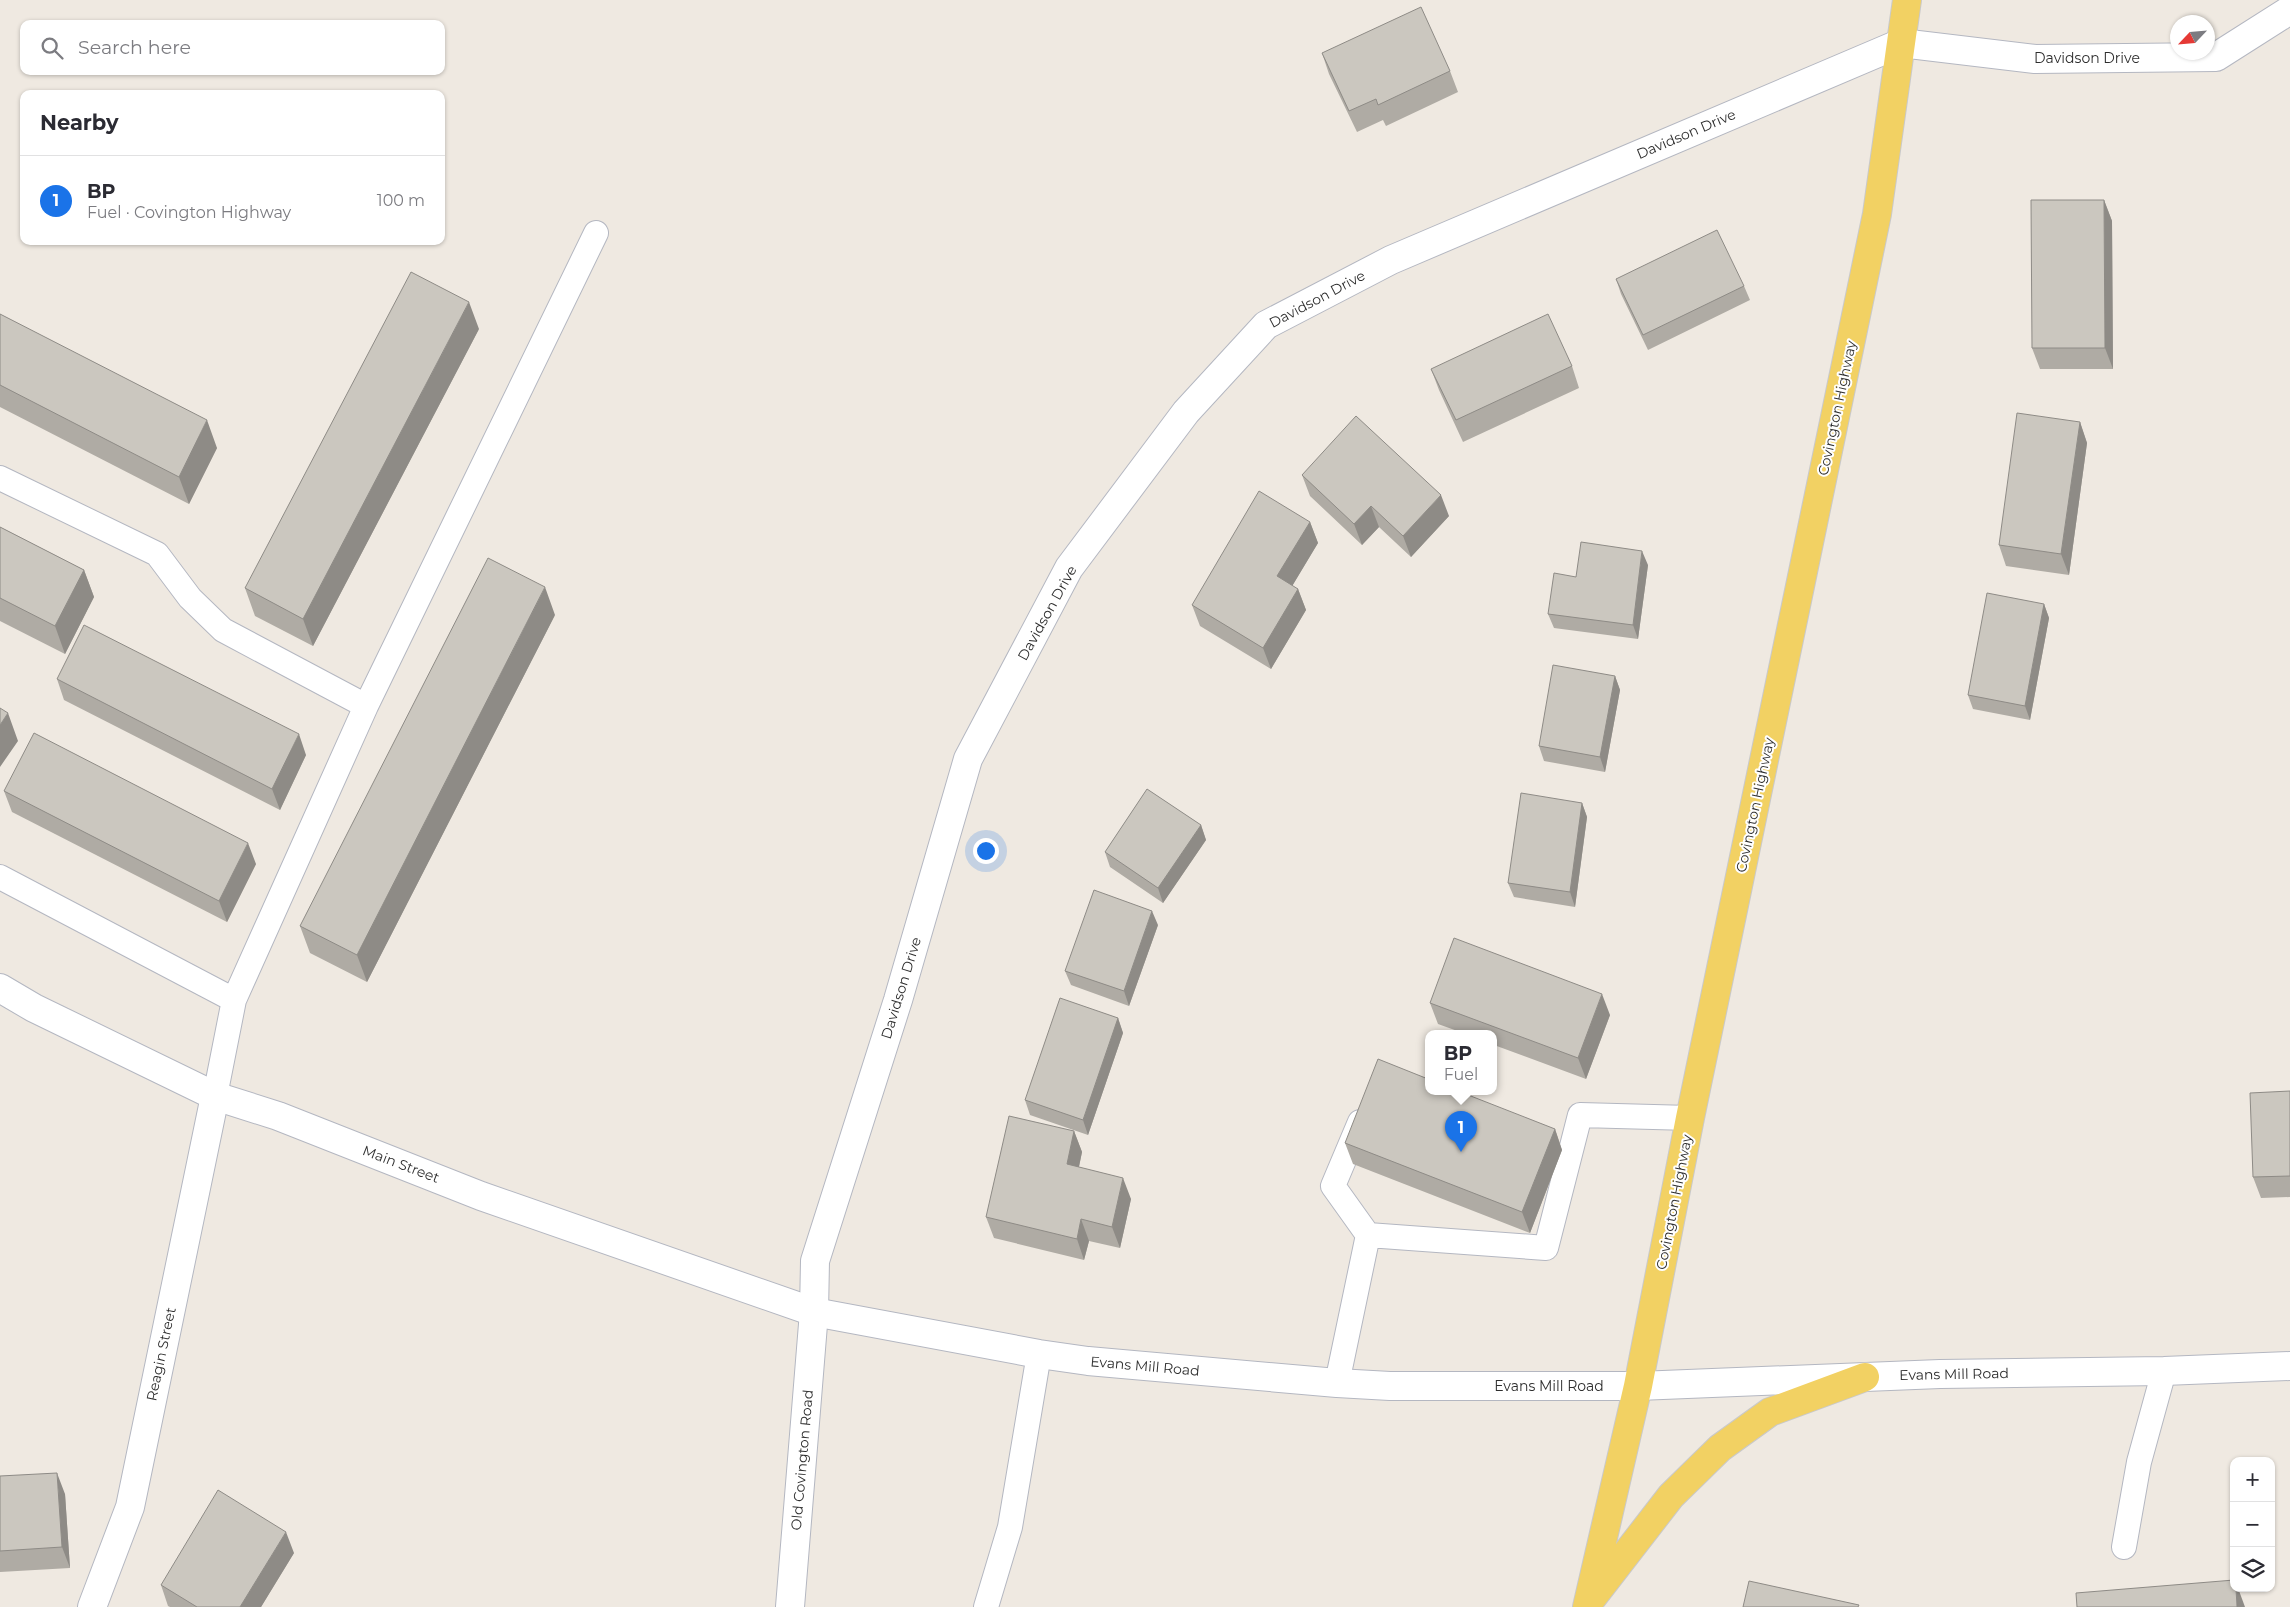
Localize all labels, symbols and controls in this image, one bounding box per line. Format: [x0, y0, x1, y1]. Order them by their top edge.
north arrow [2170, 15, 2215, 60]
search box [20, 20, 445, 75]
icon: search [38, 34, 66, 62]
text: Search here [78, 36, 191, 59]
street label: Davidson Drive [2034, 49, 2140, 67]
street label: Davidson Drive [1634, 105, 1738, 163]
text: Nearby [40, 110, 119, 135]
text: BP [87, 180, 115, 203]
text: 1 [53, 191, 59, 210]
text: 100 m [377, 191, 425, 210]
text: Fuel · Covington Highway [87, 203, 291, 222]
street label: Davidson Drive [1266, 266, 1368, 332]
street label: Covington Highway [1814, 338, 1860, 477]
street label: Davidson Drive [1013, 562, 1081, 664]
street label: Covington Highway [1732, 735, 1778, 874]
your location [973, 838, 999, 864]
street label: Davidson Drive [877, 935, 925, 1041]
popup [1425, 1030, 1497, 1095]
text: BP [1444, 1042, 1472, 1065]
text: Fuel [1444, 1065, 1478, 1084]
pin: 1 [1445, 1111, 1477, 1152]
street label: Covington Highway [1652, 1132, 1696, 1271]
street label: Main Street [360, 1141, 442, 1187]
street label: Reagin Street [142, 1305, 180, 1403]
street label: Evans Mill Road [1090, 1352, 1200, 1380]
street label: Evans Mill Road [1899, 1364, 2009, 1384]
street label: Evans Mill Road [1494, 1377, 1604, 1395]
street label: Old Covington Road [787, 1389, 817, 1531]
map controls [2230, 1457, 2275, 1592]
button: + [2230, 1457, 2275, 1502]
button: − [2230, 1502, 2275, 1547]
button: layers [2230, 1547, 2275, 1592]

